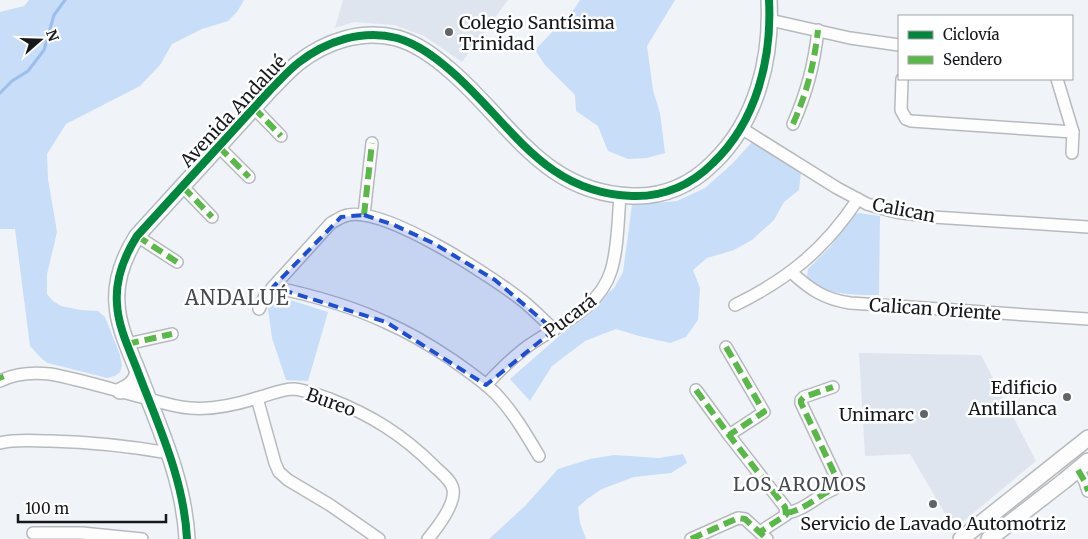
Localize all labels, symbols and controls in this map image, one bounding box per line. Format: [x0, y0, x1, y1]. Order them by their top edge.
place label: Colegio Santísima Trinidad [459, 11, 615, 55]
north arrow [15, 15, 65, 65]
legend [898, 15, 1073, 80]
text: Ciclovía [943, 25, 1000, 44]
marker: Colegio Santísima Trinidad [443, 26, 455, 38]
text: N [42, 27, 63, 44]
street label: Avenida Andalué [174, 50, 291, 173]
text: Sendero [943, 50, 1002, 69]
street label: Calican [871, 193, 937, 227]
district label: ANDALUÉ [184, 283, 289, 310]
street label: Pucará [539, 289, 601, 343]
street label: Calican Oriente [868, 293, 1002, 325]
place label: Edificio Antillanca [967, 376, 1057, 420]
street label: Bureo [303, 382, 359, 422]
marker: Edificio Antillanca [1061, 391, 1073, 403]
place label: Unimarc [839, 403, 914, 426]
marker: Unimarc [918, 408, 930, 420]
district label: LOS AROMOS [733, 472, 867, 496]
scale bar [18, 492, 165, 524]
marker: Servicio de Lavado Automotriz [927, 498, 939, 510]
text: 100 m [25, 499, 69, 518]
place label: Servicio de Lavado Automotriz [800, 512, 1066, 535]

